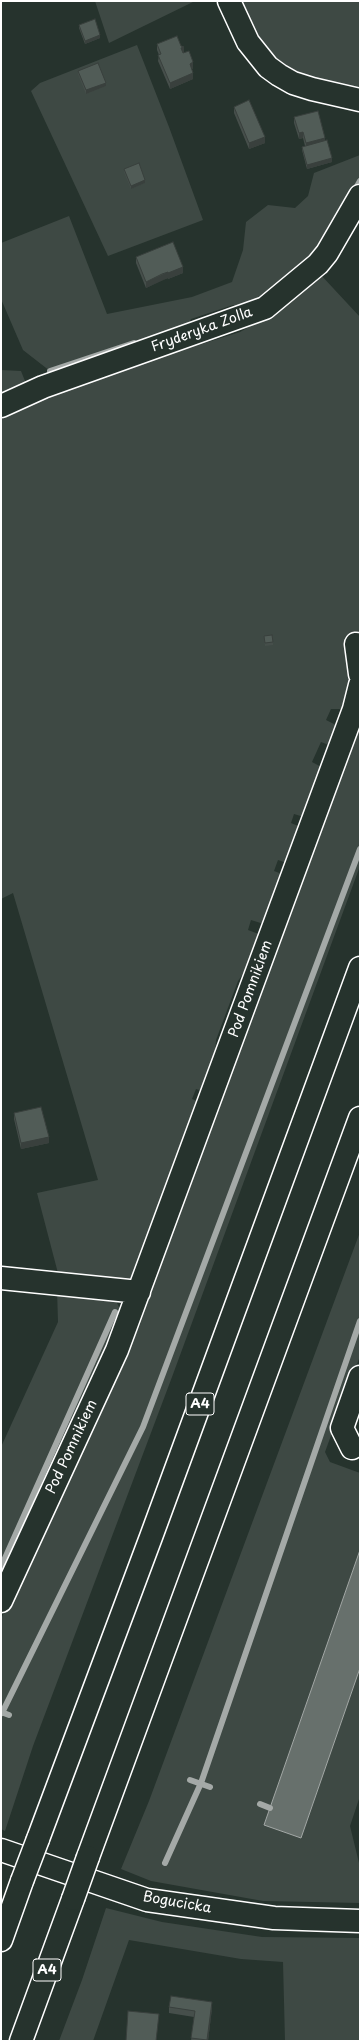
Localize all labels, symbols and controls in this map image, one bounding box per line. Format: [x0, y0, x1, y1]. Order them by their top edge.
street label: Fryderyka Zolla [149, 304, 255, 356]
street label: Pod Pomnikiem [226, 938, 276, 1040]
road number: A4 [186, 1393, 214, 1415]
street label: Pod Pomnikiem [43, 1397, 101, 1497]
street label: Bogucicka [141, 1889, 213, 1917]
road number: A4 [33, 1959, 61, 1981]

